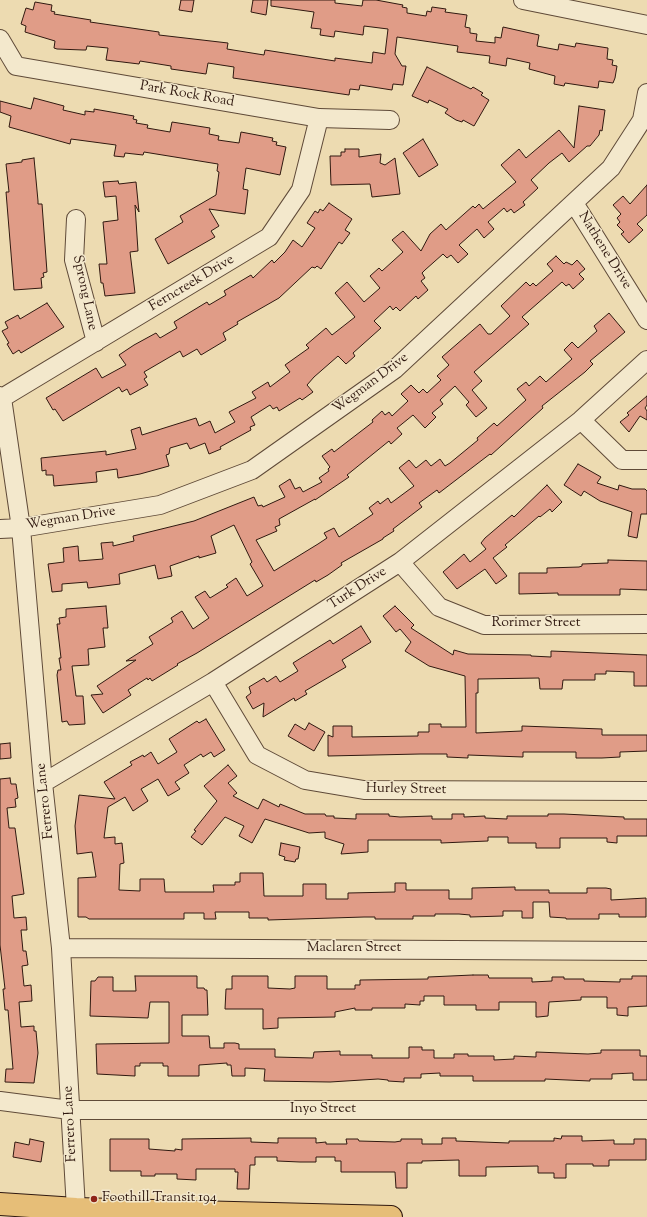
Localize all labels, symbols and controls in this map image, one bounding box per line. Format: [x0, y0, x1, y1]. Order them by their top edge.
street label: Park Rock Road [139, 78, 235, 112]
street label: Nathene Drive [574, 209, 634, 293]
street label: Ferncreek Drive [146, 252, 238, 316]
street label: Sprong Lane [68, 254, 100, 332]
street label: Wegman Drive [330, 350, 412, 418]
street label: Wegman Drive [25, 504, 117, 534]
street label: Turk Drive [326, 564, 390, 614]
street label: Rorimer Street [492, 616, 580, 632]
street label: Ferrero Lane [34, 762, 58, 840]
street label: Hurley Street [366, 781, 446, 799]
street label: Maclaren Street [307, 941, 401, 957]
street label: Ferrero Lane [61, 1085, 81, 1163]
street label: Inyo Street [290, 1102, 356, 1118]
place label: Foothill Transit 194 [102, 1191, 217, 1207]
marker: Foothill Transit 194 [89, 1194, 99, 1204]

